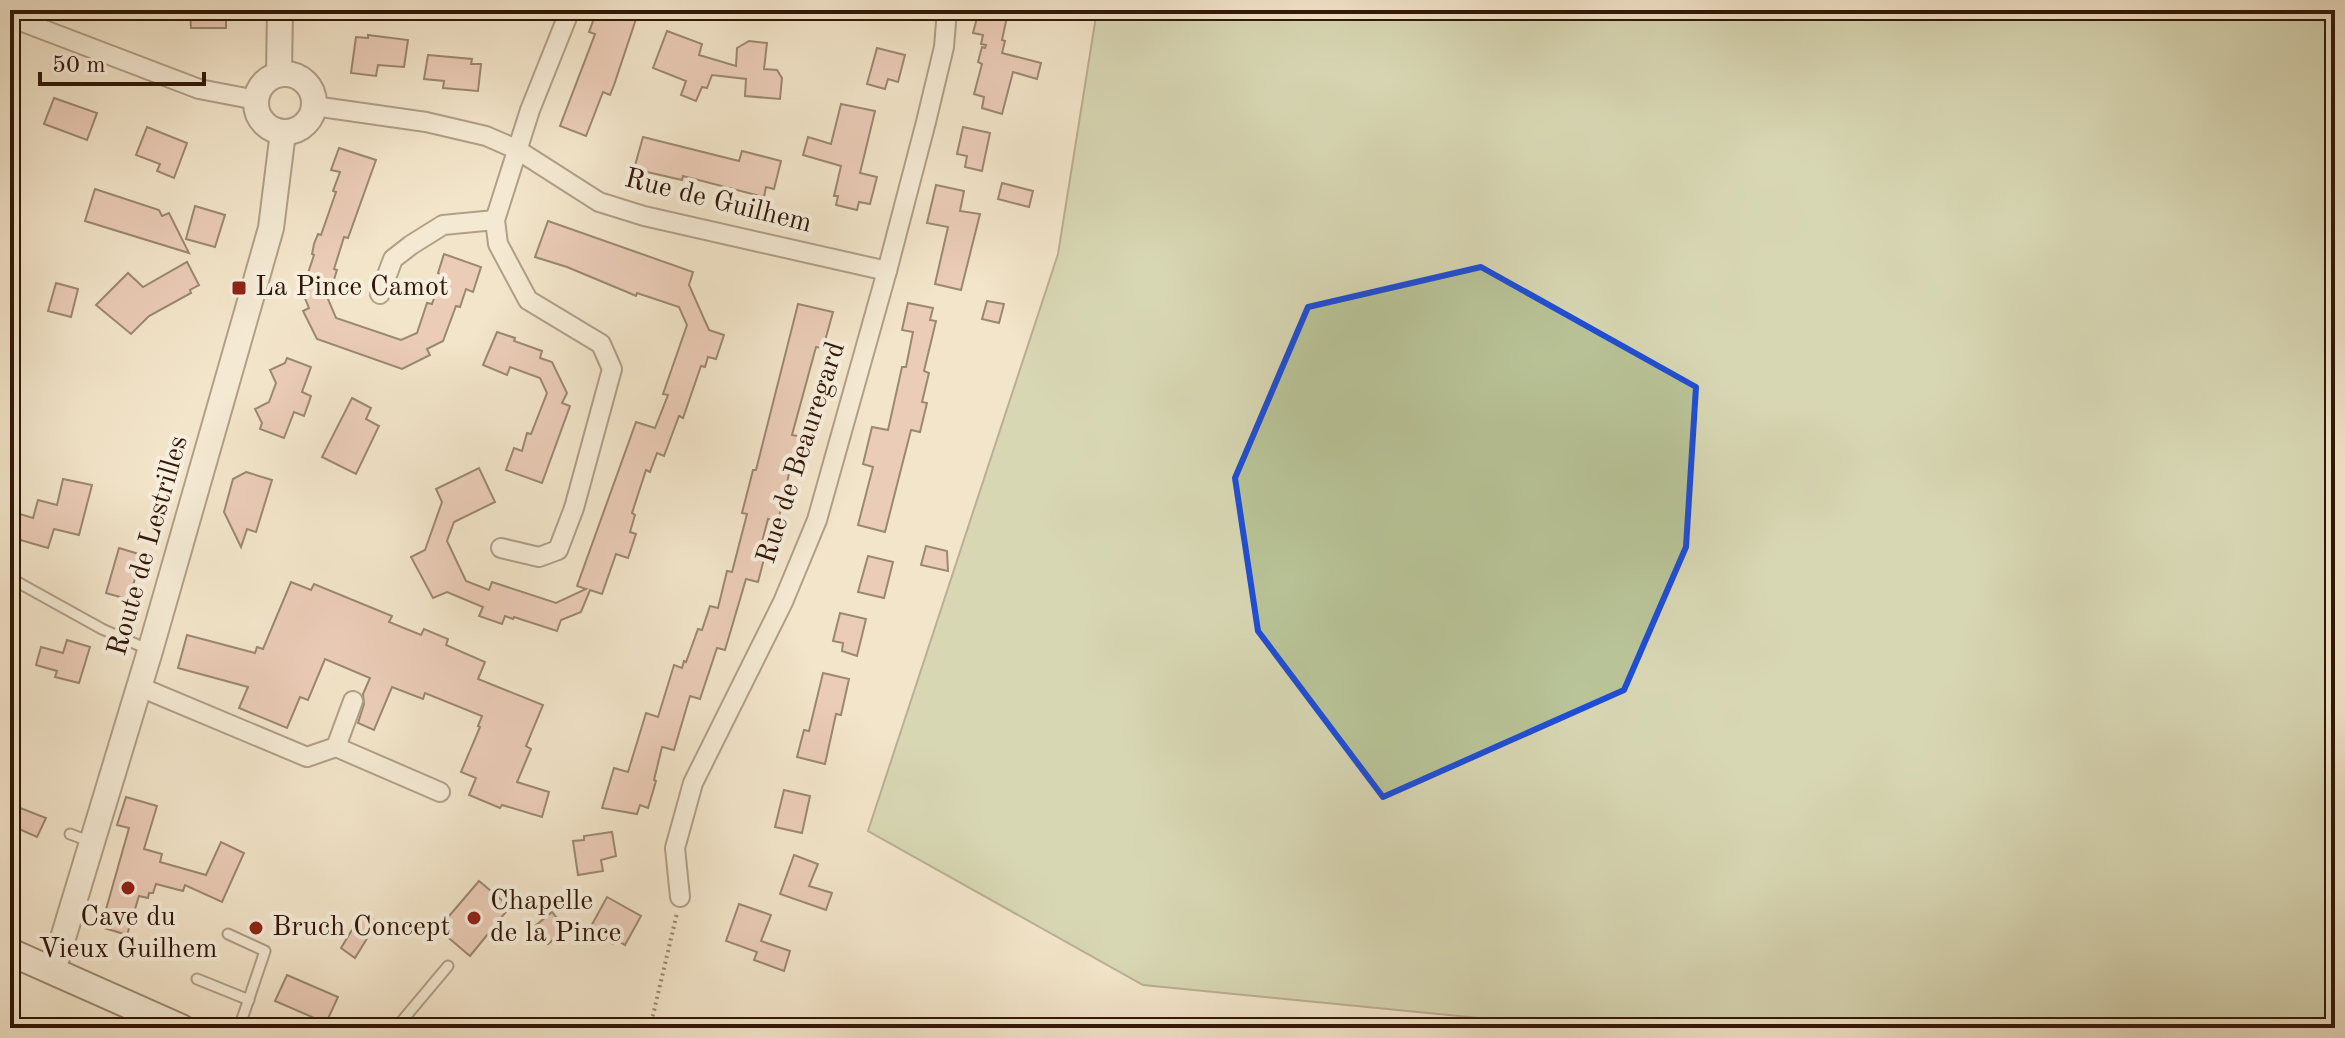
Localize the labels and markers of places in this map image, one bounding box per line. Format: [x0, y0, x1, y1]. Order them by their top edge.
place label: La Pince Camot [255, 274, 449, 302]
marker: La Pince Camot [230, 279, 248, 297]
marker: Cave du Vieux Guilhem [119, 879, 137, 897]
place label: Chapelle de la Pince [490, 888, 621, 948]
place label: Cave du Vieux Guilhem [39, 904, 217, 964]
marker: Chapelle de la Pince [465, 909, 483, 927]
place label: Bruch Concept [272, 914, 450, 942]
marker: Bruch Concept [247, 919, 265, 937]

